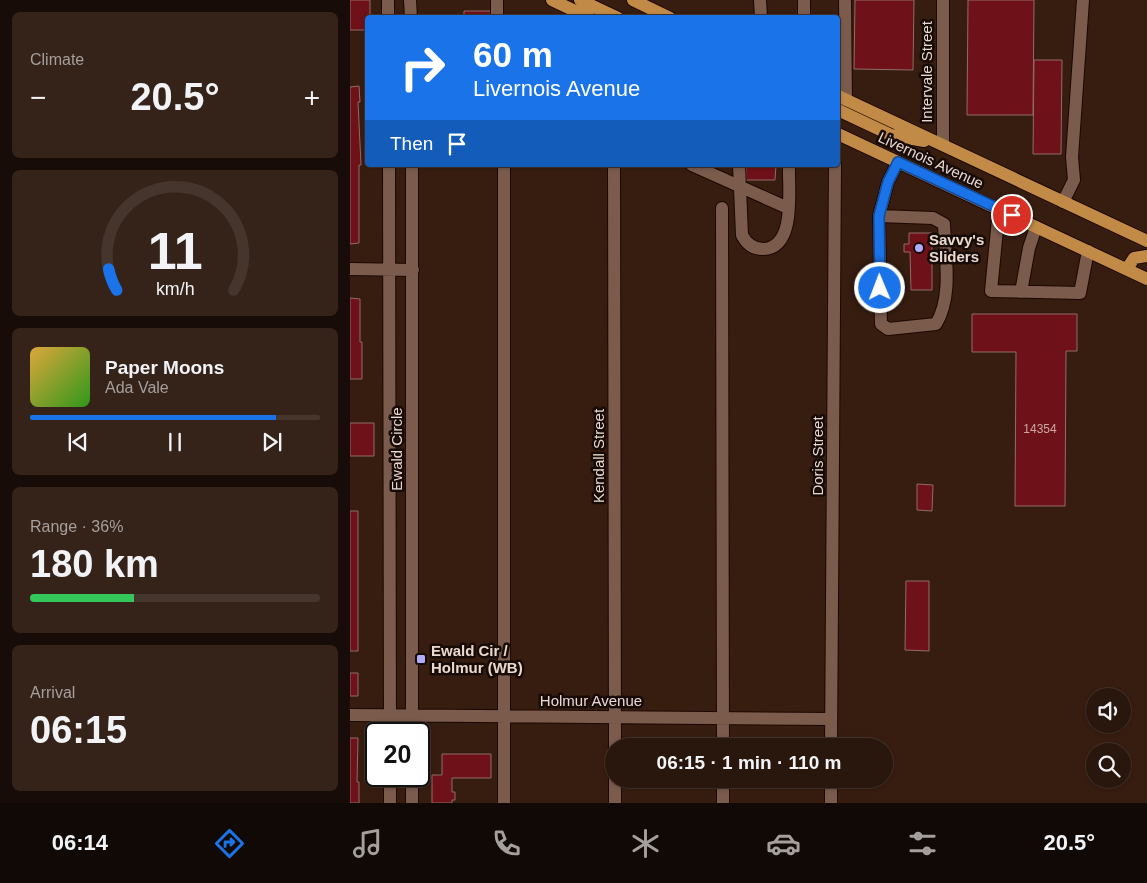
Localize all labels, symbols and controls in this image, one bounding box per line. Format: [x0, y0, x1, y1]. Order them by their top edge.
street label: Intervale Street [918, 20, 935, 123]
icon: right [390, 35, 455, 100]
text: 60 m [473, 35, 553, 74]
text: Climate [30, 51, 84, 68]
text: 20.5° [130, 76, 220, 118]
text: Livernois Avenue [473, 76, 640, 101]
text: − [30, 82, 46, 113]
text: + [304, 82, 320, 113]
street label: Livernois Avenue [876, 128, 986, 192]
icon: arrive [443, 130, 471, 158]
text: Then [390, 133, 433, 154]
pin [991, 194, 1033, 236]
icon: arrive [998, 201, 1026, 229]
text: 11 [148, 222, 202, 280]
place label: Savvy's Sliders [929, 231, 984, 265]
marker: Savvy's Sliders [913, 242, 925, 254]
position arrow [853, 261, 905, 313]
text: km/h [156, 279, 194, 299]
text: Paper Moons [105, 357, 224, 378]
text: Ada Vale [105, 379, 169, 396]
street label: Ewald Circle [388, 407, 405, 491]
street label: Kendall Street [590, 408, 607, 503]
street label: Doris Street [809, 416, 826, 496]
house number: 14354 [1023, 422, 1057, 436]
icon: previous [64, 428, 92, 456]
icon: pause [161, 428, 189, 456]
icon: next [258, 428, 286, 456]
text: Range · 36% [30, 518, 123, 535]
text: 180 km [30, 543, 159, 585]
place label: Ewald Cir / Holmur (WB) [431, 642, 523, 676]
marker: Ewald Cir / Holmur (WB) [415, 653, 427, 665]
text: Arrival [30, 684, 75, 701]
map controls [1086, 688, 1131, 788]
button: sound [1086, 688, 1131, 733]
street label: Holmur Avenue [540, 692, 642, 709]
text: 06:15 [30, 709, 127, 751]
speed limit sign: 20 [365, 722, 430, 787]
button: search [1086, 743, 1131, 788]
text: 06:15 · 1 min · 110 m [657, 752, 841, 773]
icon: directions [212, 826, 247, 861]
icon: music [350, 826, 385, 861]
icon: phone [489, 826, 524, 861]
icon: climate [628, 826, 663, 861]
icon: car [766, 826, 801, 861]
icon: filters [905, 826, 940, 861]
text: 06:14 [52, 830, 108, 855]
text: 20.5° [1043, 830, 1095, 855]

